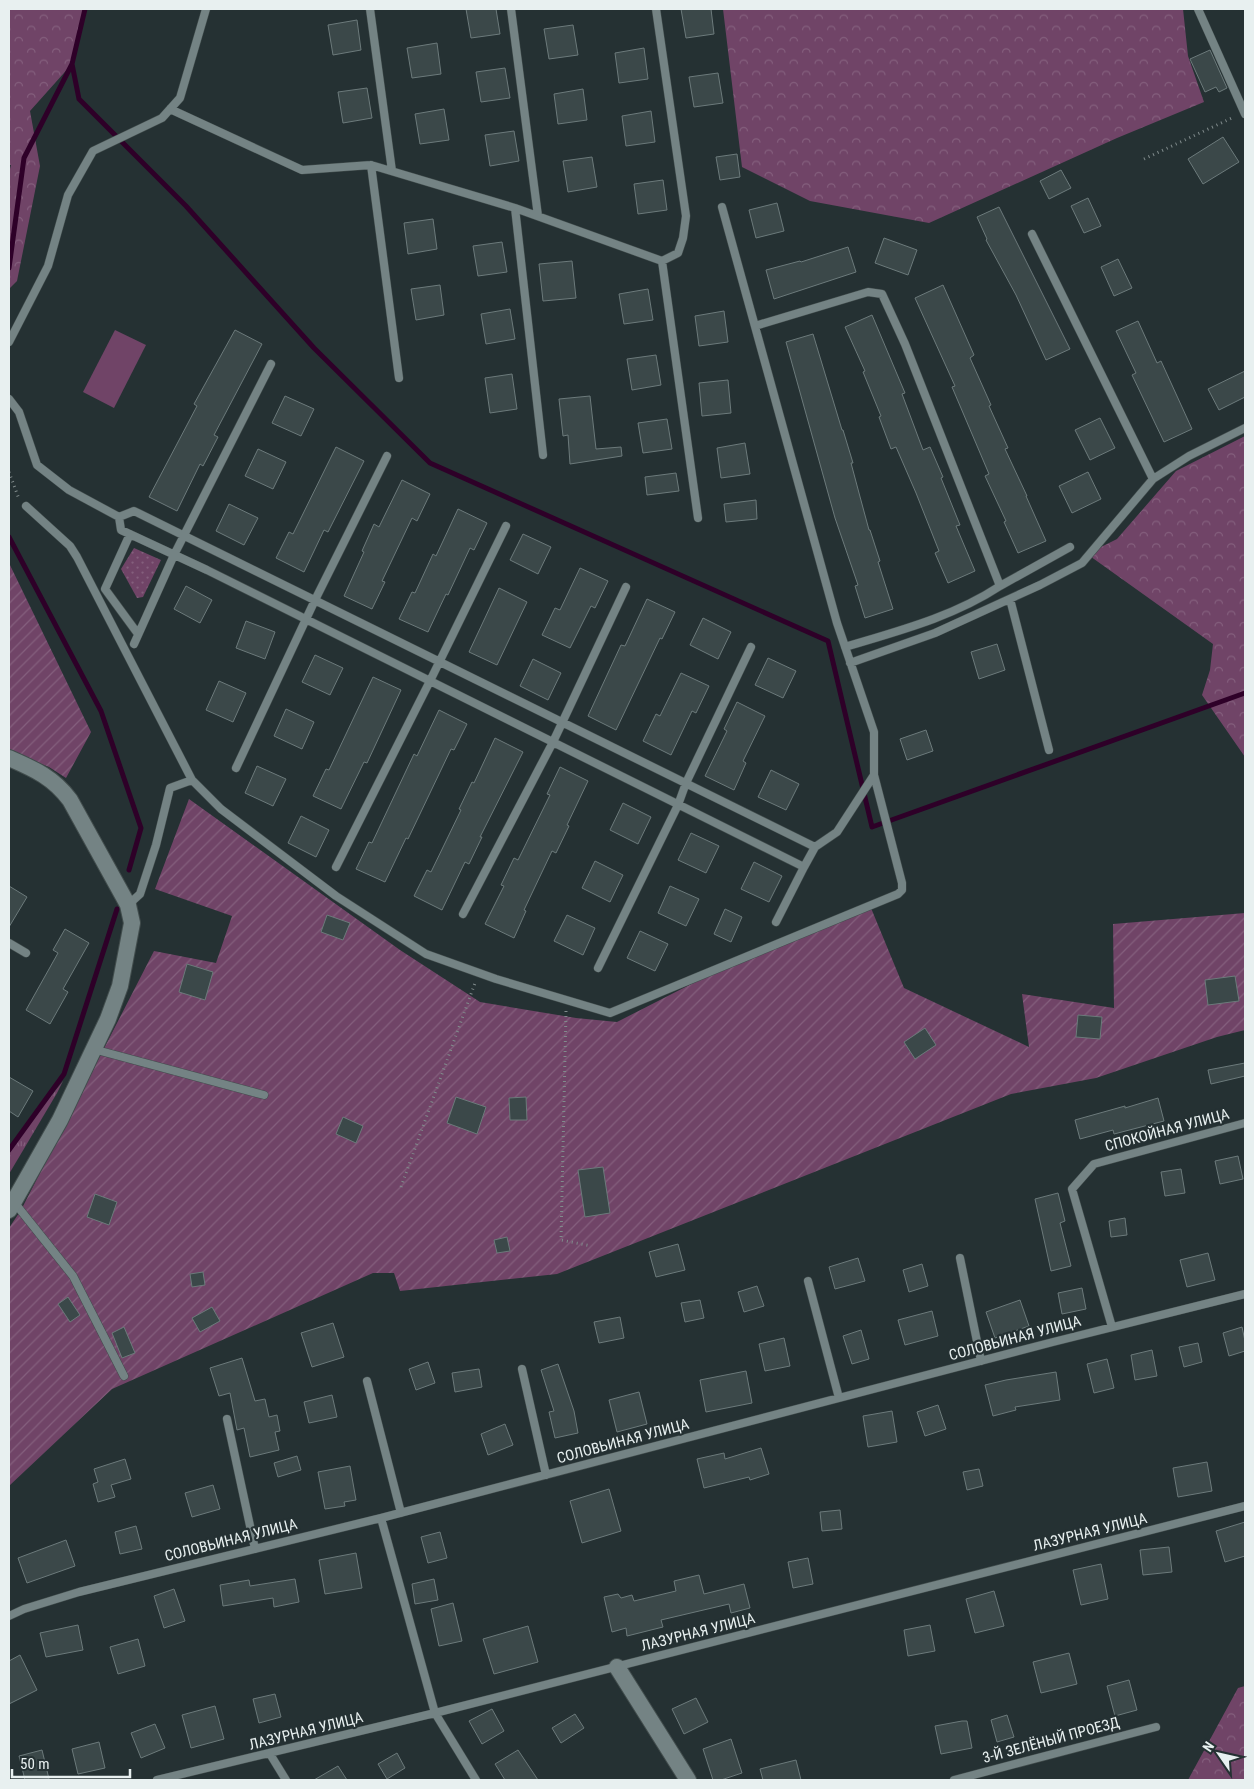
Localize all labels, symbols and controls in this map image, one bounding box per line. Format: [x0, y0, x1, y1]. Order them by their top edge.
street label: СПОКОЙНАЯ УЛИЦА [1103, 1105, 1231, 1155]
street label: СОЛОВЬИНАЯ УЛИЦА [947, 1312, 1083, 1364]
street label: СОЛОВЬИНАЯ УЛИЦА [555, 1415, 691, 1467]
street label: ЛАЗУРНАЯ УЛИЦА [1031, 1509, 1149, 1555]
street label: СОЛОВЬИНАЯ УЛИЦА [163, 1515, 299, 1565]
street label: ЛАЗУРНАЯ УЛИЦА [639, 1609, 757, 1655]
street label: ЛАЗУРНАЯ УЛИЦА [247, 1708, 365, 1754]
street label: 3-Й ЗЕЛЁНЫЙ ПРОЕЗД [981, 1713, 1121, 1767]
north arrow [1194, 1729, 1244, 1779]
text: N [1199, 1739, 1217, 1755]
scale bar [12, 1746, 130, 1778]
text: 50 m [20, 1755, 50, 1773]

